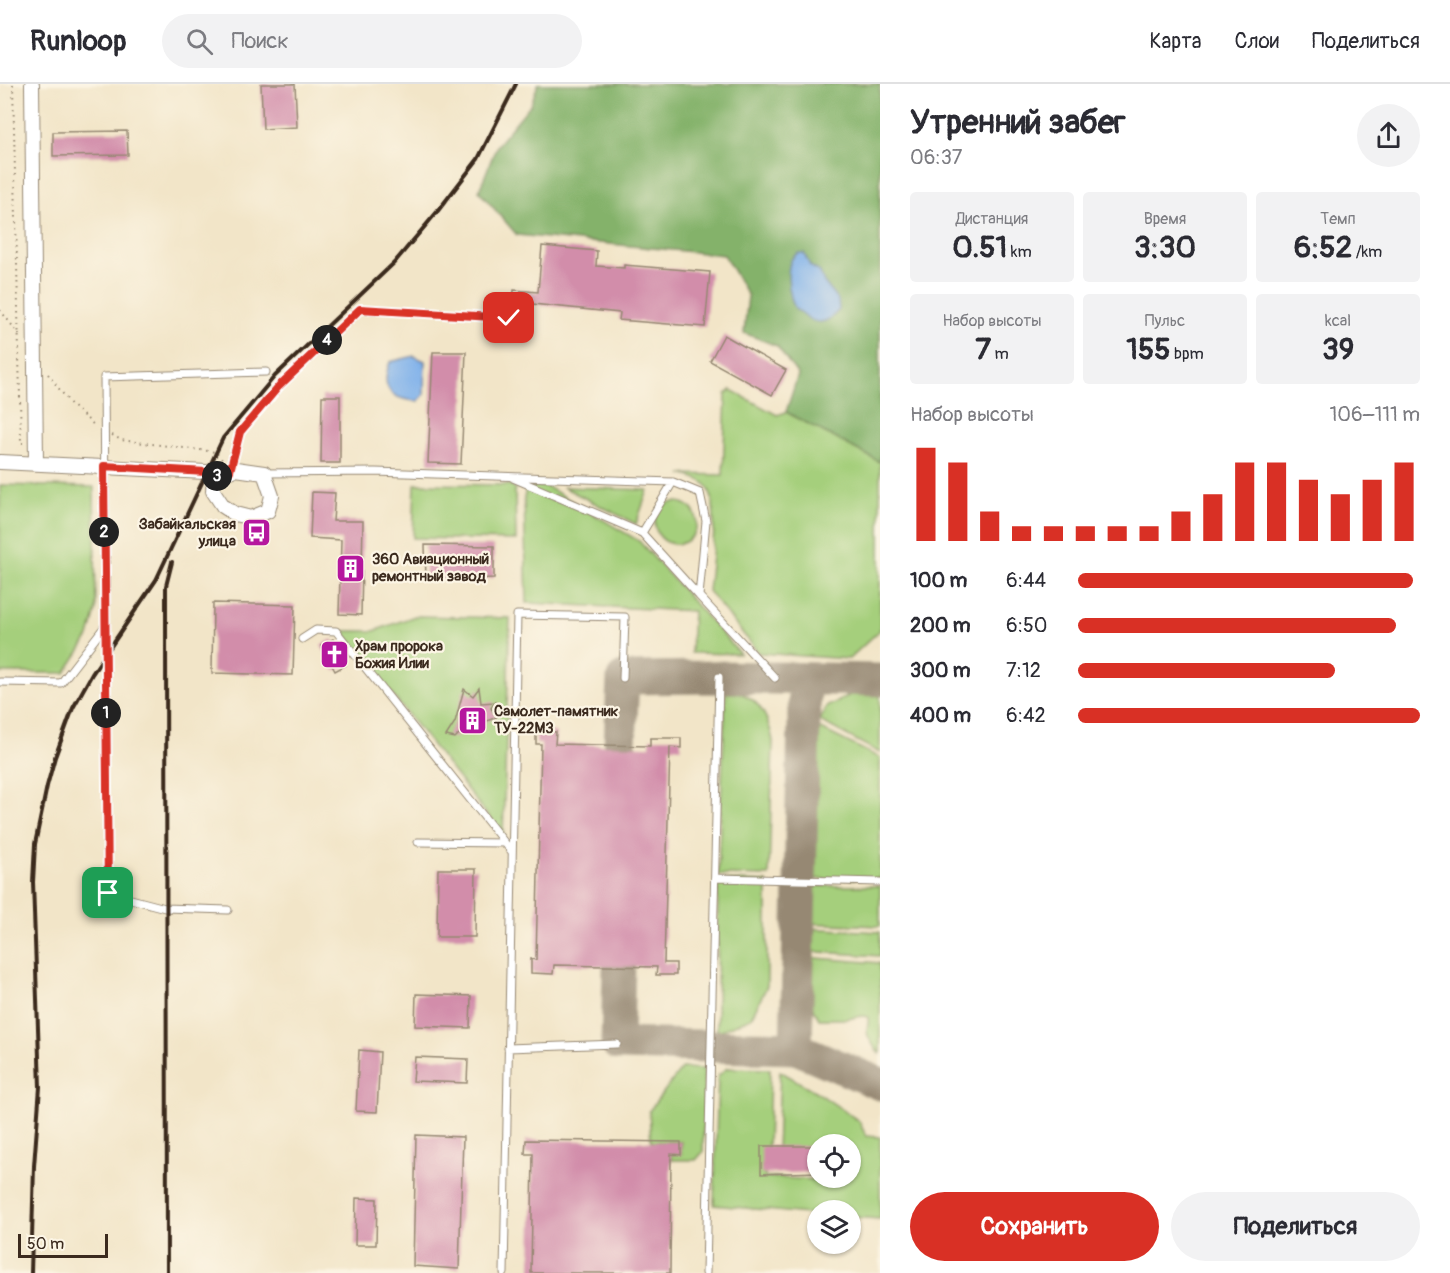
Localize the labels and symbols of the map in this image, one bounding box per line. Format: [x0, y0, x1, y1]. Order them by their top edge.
pin [483, 292, 534, 343]
pin: 4 [312, 325, 342, 355]
pin: 3 [202, 461, 232, 491]
place label: Забайкальская улица [139, 515, 236, 551]
pin: 2 [89, 517, 119, 547]
bus stop icon: Забайкальская улица [241, 517, 273, 549]
place label: 360 Авиационный ремонтный завод [372, 550, 489, 586]
building icon: 360 Авиационный ремонтный завод [335, 552, 367, 584]
place label: Храм пророка Божия Илии [355, 637, 443, 673]
church icon: Храм пророка Божия Илии [318, 639, 350, 671]
pin: 1 [91, 698, 121, 728]
place label: Самолет-памятник ТУ-22М3 [493, 702, 619, 738]
building icon: Самолет-памятник ТУ-22М3 [457, 704, 489, 736]
pin [82, 867, 133, 918]
scale bar [18, 1231, 108, 1258]

